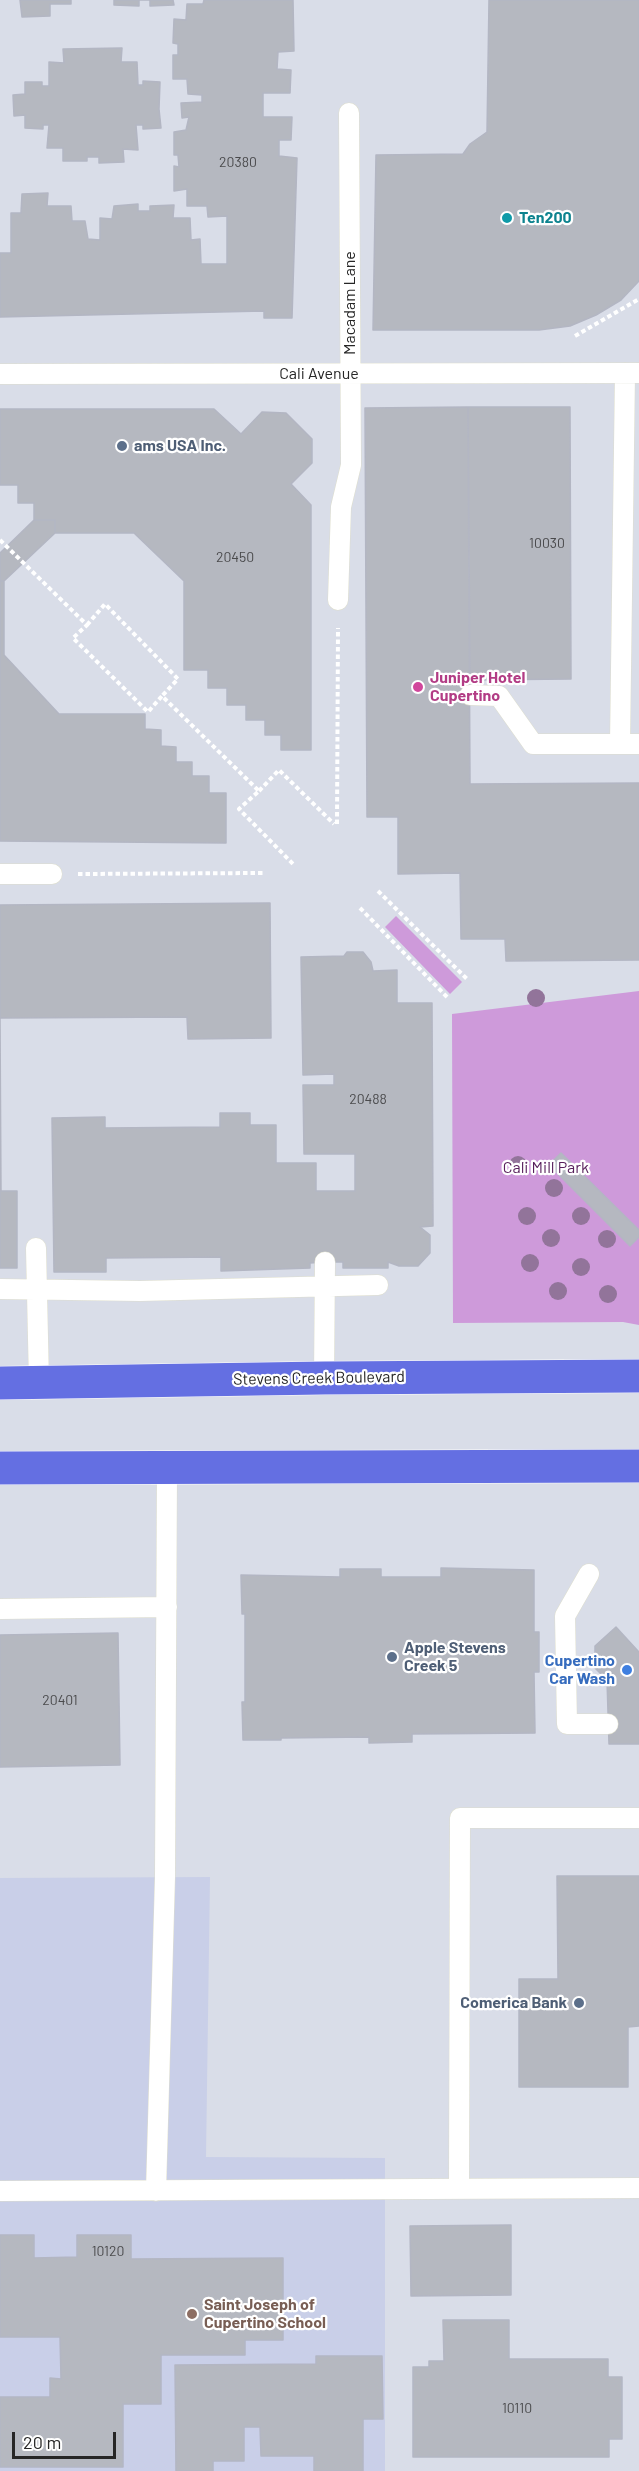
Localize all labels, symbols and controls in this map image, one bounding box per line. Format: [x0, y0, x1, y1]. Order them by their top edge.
house number: 20380 [219, 154, 257, 170]
place label: Ten200 [519, 208, 572, 228]
marker: Ten200 [500, 211, 514, 225]
street label: Macadam Lane [340, 251, 360, 355]
street label: Cali Avenue [279, 364, 359, 384]
place label: ams USA Inc. [134, 436, 226, 456]
marker: ams USA Inc. [115, 439, 129, 453]
house number: 10030 [529, 535, 565, 551]
house number: 20450 [216, 549, 254, 565]
place label: Juniper Hotel Cupertino [430, 668, 525, 706]
marker: Juniper Hotel Cupertino [411, 680, 425, 694]
house number: 20488 [349, 1091, 387, 1107]
park label: Cali Mill Park [503, 1158, 589, 1178]
street label: Stevens Creek Boulevard [233, 1367, 405, 1389]
place label: Apple Stevens Creek 5 [404, 1638, 506, 1676]
marker: Apple Stevens Creek 5 [385, 1650, 399, 1664]
place label: Cupertino Car Wash [545, 1651, 615, 1689]
marker: Cupertino Car Wash [620, 1663, 634, 1677]
house number: 20401 [42, 1692, 78, 1708]
place label: Comerica Bank [460, 1993, 567, 2013]
marker: Comerica Bank [572, 1996, 586, 2010]
house number: 10120 [92, 2243, 124, 2259]
place label: Saint Joseph of Cupertino School [204, 2295, 326, 2333]
marker: Saint Joseph of Cupertino School [185, 2307, 199, 2321]
house number: 10110 [502, 2400, 532, 2416]
scale bar [15, 2420, 118, 2458]
text: 20 m [23, 2431, 61, 2453]

